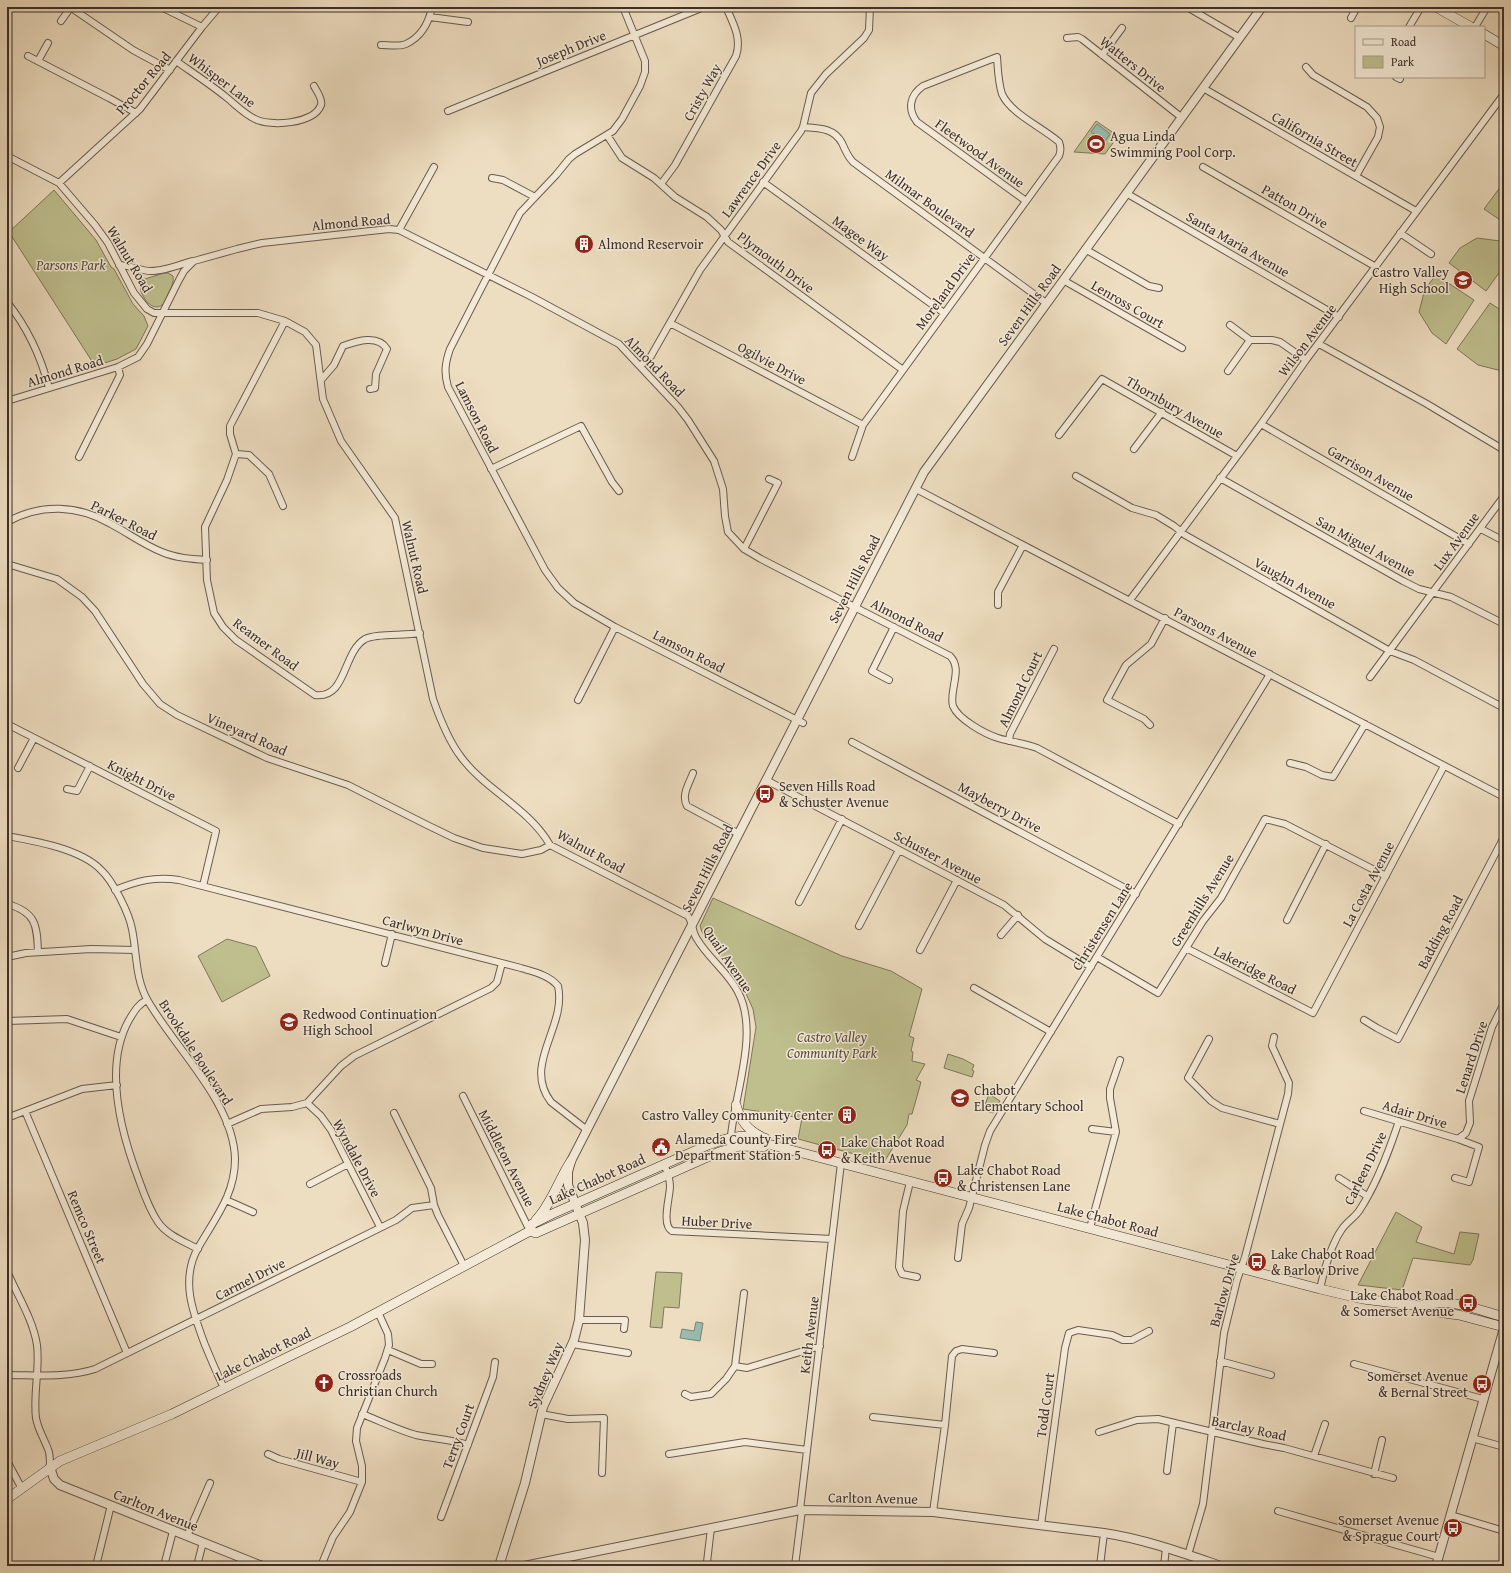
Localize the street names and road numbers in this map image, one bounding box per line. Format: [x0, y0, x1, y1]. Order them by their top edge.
street label: Joseph Drive [531, 25, 609, 72]
street label: Watters Drive [1096, 31, 1171, 97]
street label: Proctor Road [111, 47, 176, 119]
street label: Whisper Lane [184, 48, 260, 112]
street label: Cristy Way [678, 60, 726, 124]
street label: California Street [1268, 106, 1362, 172]
street label: Fleetwood Avenue [931, 114, 1029, 193]
street label: Lawrence Drive [716, 136, 786, 221]
street label: Milmar Boulevard [881, 164, 979, 242]
street label: Patton Drive [1258, 179, 1332, 233]
street label: Santa Maria Avenue [1183, 206, 1294, 282]
street label: Almond Road [311, 209, 392, 235]
street label: Magee Way [828, 210, 894, 266]
street label: Walnut Road [102, 222, 158, 297]
street label: Plymouth Drive [733, 226, 819, 298]
street label: Moreland Drive [910, 248, 980, 334]
street label: Seven Hills Road [993, 260, 1066, 350]
street label: Lenross Court [1088, 275, 1168, 333]
street label: Wilson Avenue [1273, 299, 1341, 381]
street label: Almond Road [620, 331, 690, 402]
street label: Ogilvie Drive [734, 336, 810, 390]
street label: Almond Road [24, 350, 106, 392]
street label: Thornbury Avenue [1122, 371, 1228, 443]
street label: Lamson Road [450, 378, 504, 457]
street label: Garrison Avenue [1324, 440, 1418, 506]
street label: Parker Road [88, 495, 161, 545]
street label: Lux Avenue [1428, 507, 1484, 574]
street label: San Miguel Avenue [1313, 510, 1420, 582]
street label: Walnut Road [397, 518, 433, 596]
street label: Seven Hills Road [823, 531, 885, 627]
street label: Vaughn Avenue [1250, 552, 1340, 614]
street label: Almond Road [867, 593, 947, 647]
street label: Parsons Avenue [1171, 602, 1262, 663]
street label: Reamer Road [229, 613, 303, 676]
street label: Lamson Road [650, 624, 729, 678]
street label: Almond Court [993, 648, 1047, 730]
street label: Vineyard Road [203, 707, 291, 761]
street label: Knight Drive [104, 754, 180, 806]
street label: Mayberry Drive [955, 777, 1046, 838]
street label: Seven Hills Road [676, 820, 738, 916]
street label: Walnut Road [554, 824, 629, 878]
street label: Schuster Avenue [890, 825, 986, 889]
street label: La Costa Avenue [1337, 837, 1399, 930]
street label: Greenhills Avenue [1165, 849, 1239, 950]
street label: Christensen Lane [1067, 877, 1137, 974]
street label: Badding Road [1412, 891, 1468, 972]
street label: Carlwyn Drive [380, 910, 466, 951]
street label: Quail Avenue [698, 922, 758, 997]
street label: Lakeridge Road [1210, 941, 1300, 1000]
street label: Brookdale Boulevard [154, 995, 238, 1109]
street label: Lenard Drive [1450, 1018, 1492, 1096]
street label: Adair Drive [1380, 1095, 1450, 1133]
street label: Middleton Avenue [474, 1106, 540, 1211]
street label: Wyndale Drive [328, 1115, 386, 1201]
street label: Carleen Drive [1339, 1128, 1392, 1208]
street label: Lake Chabot Road [546, 1149, 649, 1209]
street label: Remco Street [63, 1187, 111, 1267]
street label: Lake Chabot Road [1055, 1196, 1161, 1242]
street label: Huber Drive [681, 1210, 753, 1234]
street label: Barlow Drive [1204, 1250, 1244, 1329]
street label: Carmel Drive [211, 1253, 289, 1305]
street label: Keith Avenue [794, 1295, 824, 1375]
street label: Lake Chabot Road [212, 1322, 314, 1386]
street label: Sydney Way [522, 1339, 568, 1411]
street label: Todd Court [1031, 1371, 1059, 1439]
street label: Terry Court [437, 1400, 479, 1472]
street label: Barclay Road [1210, 1410, 1289, 1446]
street label: Jill Way [292, 1442, 342, 1473]
street label: Carlton Avenue [111, 1484, 202, 1536]
street label: Carlton Avenue [828, 1487, 919, 1509]

